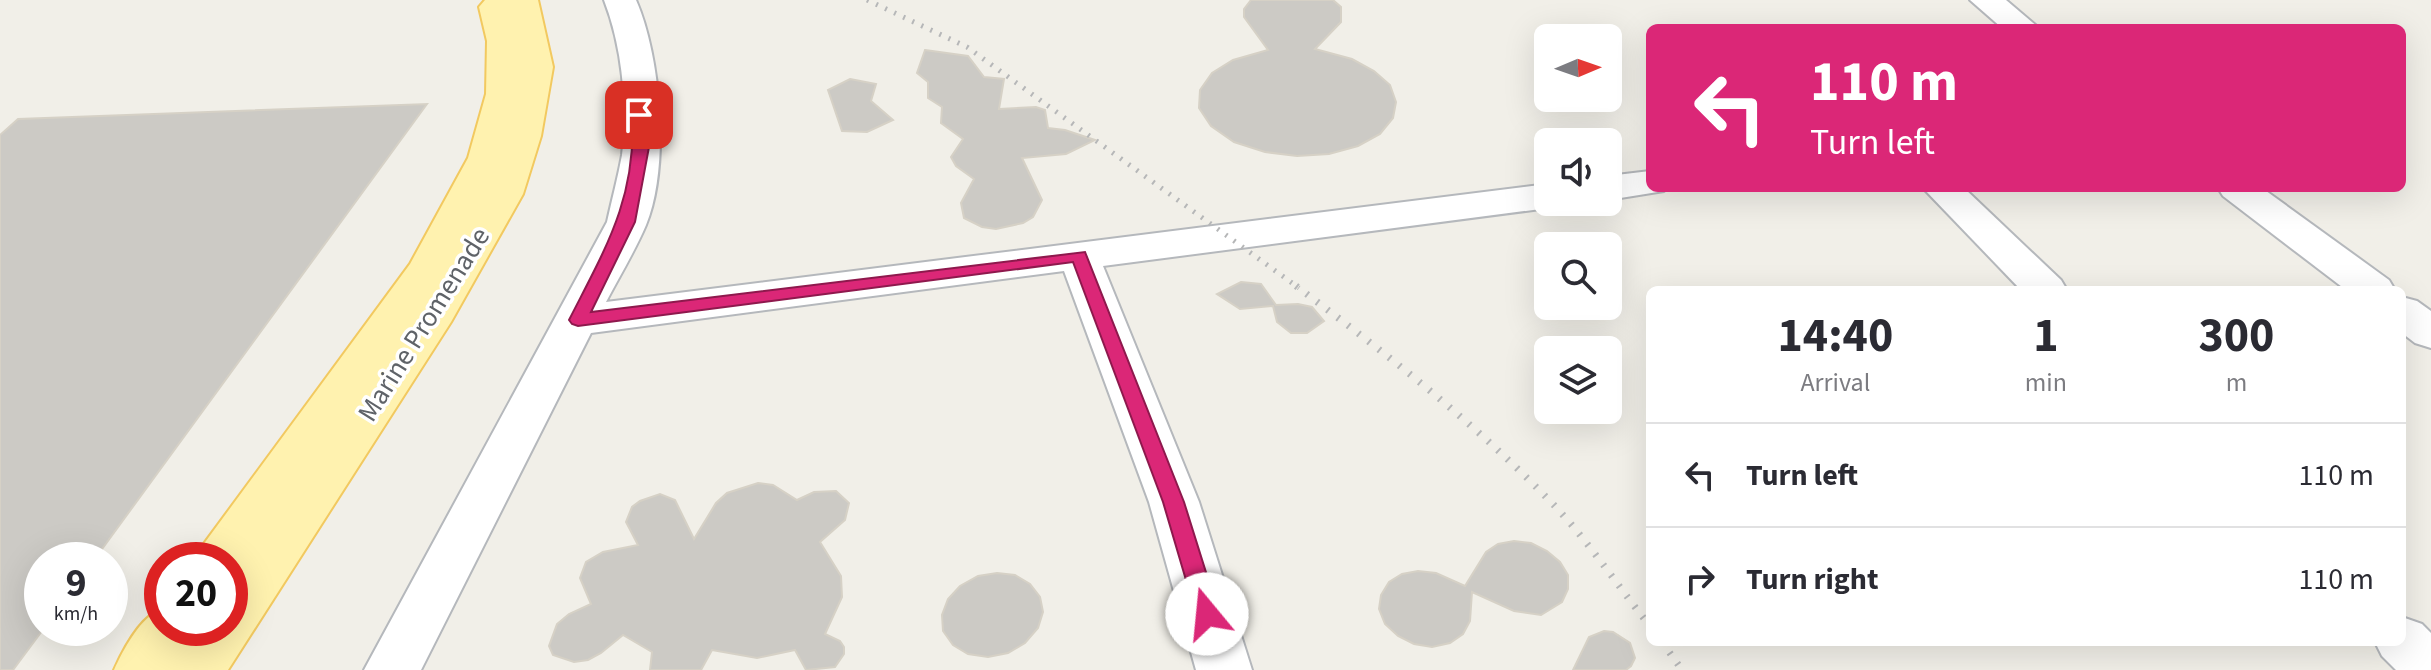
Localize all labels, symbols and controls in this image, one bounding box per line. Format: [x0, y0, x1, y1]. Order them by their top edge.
north arrow [1534, 24, 1622, 112]
map controls [1534, 24, 1622, 424]
text: 110 m [1810, 43, 1958, 122]
icon: left [1678, 56, 1782, 160]
pin [605, 81, 673, 149]
icon: arrive [617, 93, 661, 137]
text: Turn left [1810, 117, 1935, 168]
button: sound [1534, 128, 1622, 216]
street label: Marine Promenade [348, 220, 500, 429]
button: search [1534, 232, 1622, 320]
text: 14:40 [1777, 302, 1893, 370]
text: 1 [2033, 302, 2059, 370]
text: 300 [2198, 302, 2274, 370]
button: layers [1534, 336, 1622, 424]
text: Arrival [1800, 364, 1870, 401]
text: min [2025, 364, 2067, 401]
text: m [2226, 364, 2247, 401]
icon: left [1678, 453, 1722, 497]
text: Turn left [1746, 454, 1858, 497]
text: 110 m [2298, 454, 2374, 497]
speed limit sign: 20 [144, 542, 248, 646]
text: 9 [65, 555, 87, 612]
icon: right [1678, 557, 1722, 601]
text: Turn right [1746, 558, 1878, 601]
text: 110 m [2298, 558, 2374, 601]
position arrow [1165, 572, 1249, 656]
text: km/h [54, 600, 98, 628]

